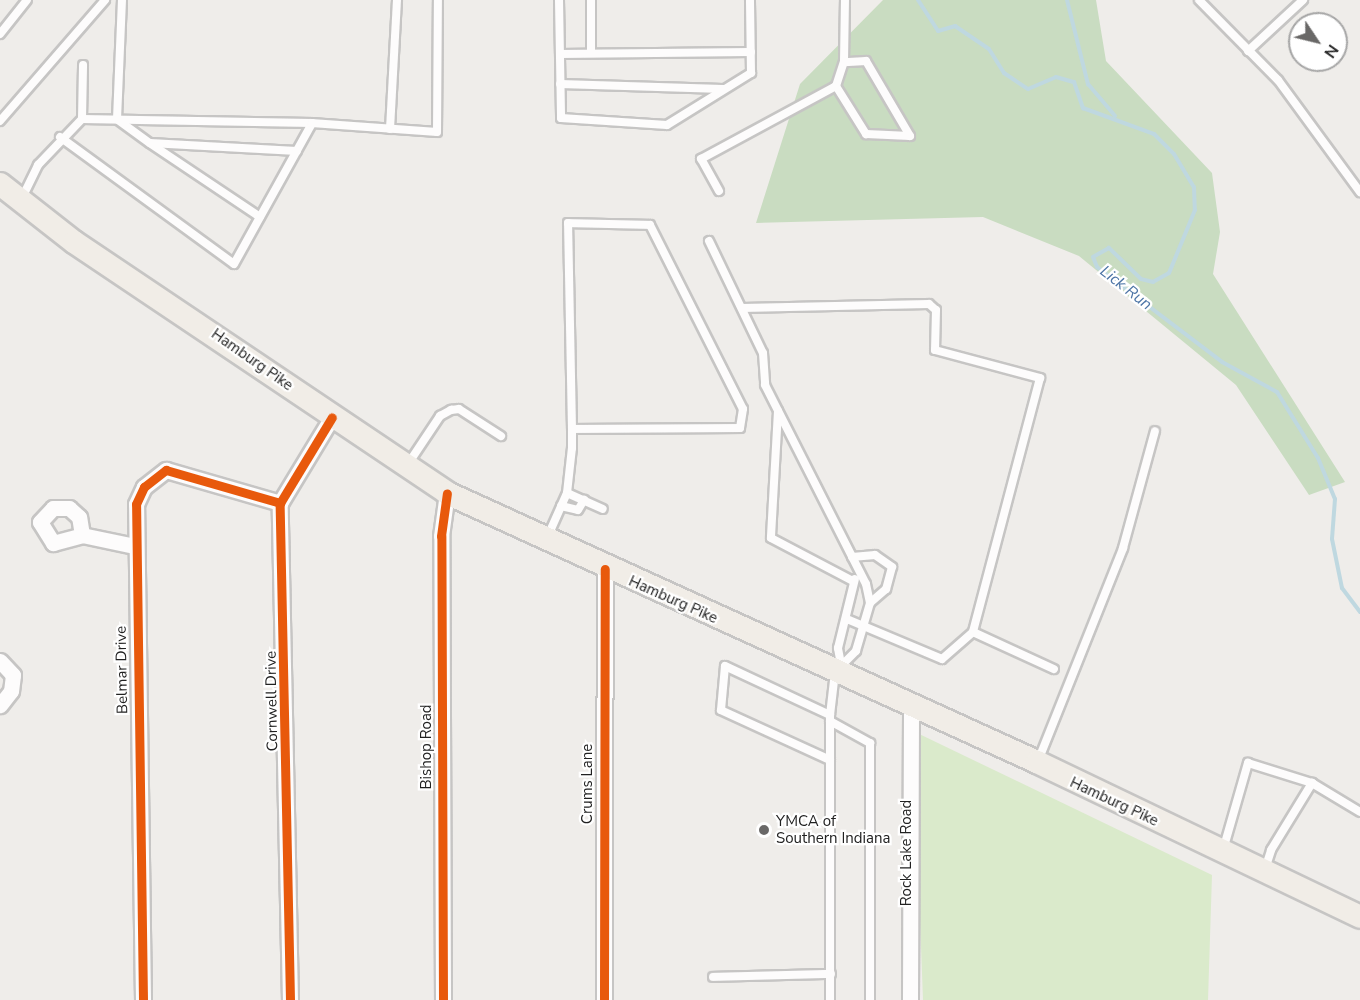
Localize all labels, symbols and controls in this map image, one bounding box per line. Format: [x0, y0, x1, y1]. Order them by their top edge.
north arrow [1288, 12, 1348, 72]
text: N [1319, 40, 1344, 62]
water label: Lick Run [1096, 262, 1156, 314]
street label: Hamburg Pike [208, 325, 296, 395]
street label: Hamburg Pike [626, 572, 720, 628]
street label: Belmar Drive [112, 626, 132, 714]
street label: Cornwell Drive [262, 651, 282, 751]
street label: Bishop Road [418, 704, 436, 790]
street label: Crums Lane [579, 744, 597, 824]
street label: Hamburg Pike [1067, 774, 1161, 830]
street label: Rock Lake Road [898, 800, 916, 906]
place label: YMCA of Southern Indiana [776, 812, 890, 847]
marker: YMCA of Southern Indiana [757, 823, 771, 837]

